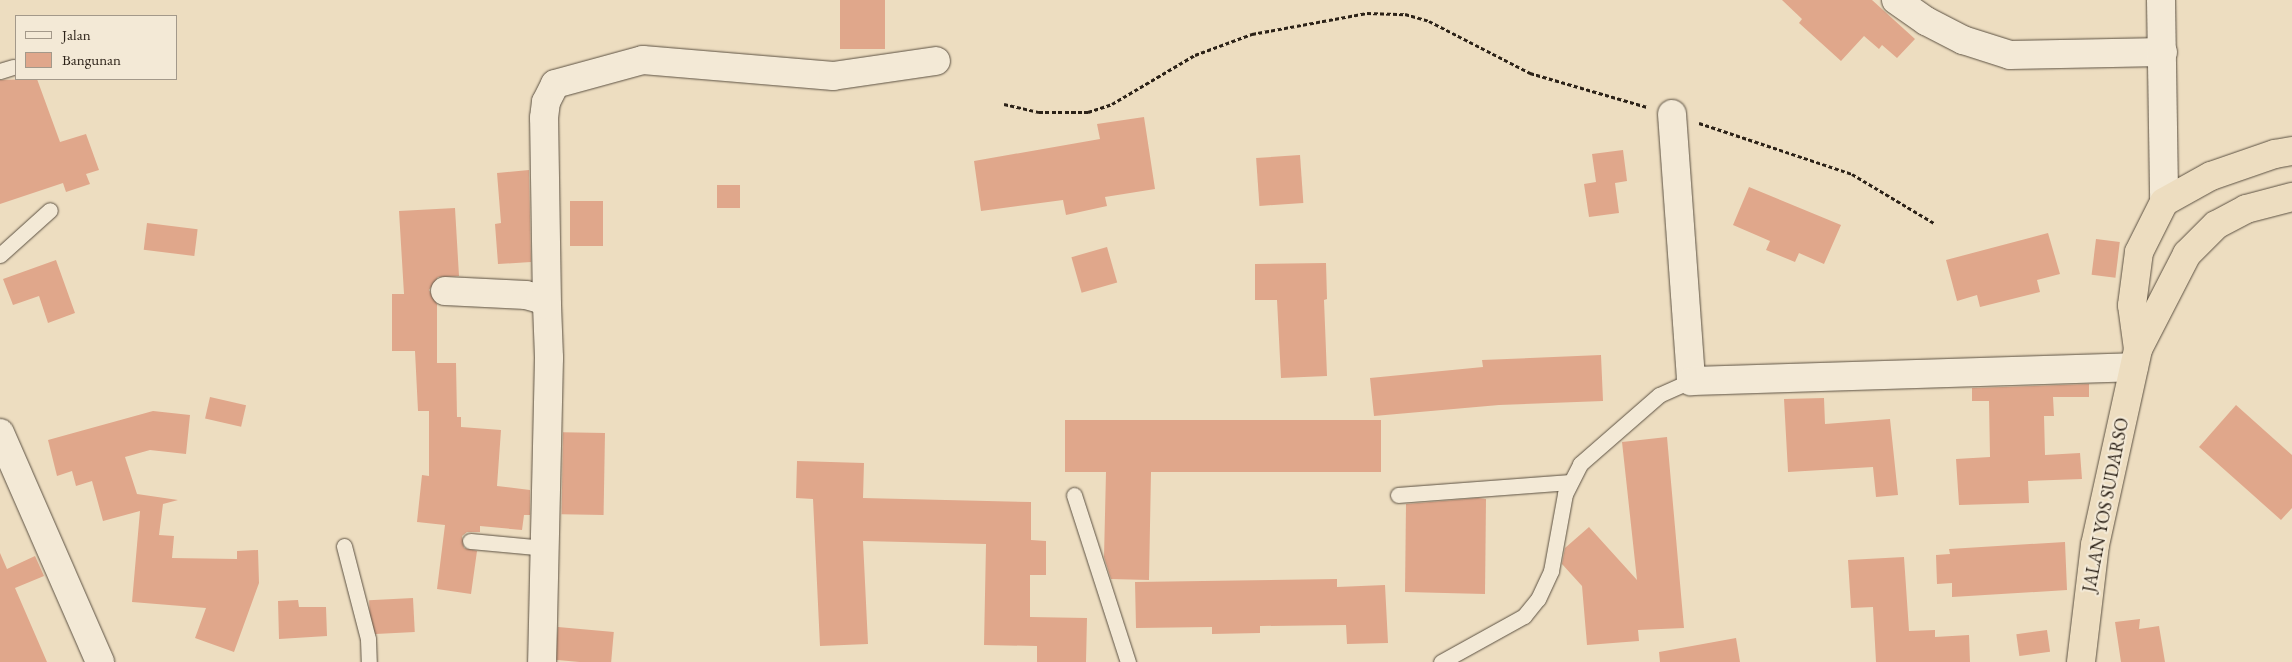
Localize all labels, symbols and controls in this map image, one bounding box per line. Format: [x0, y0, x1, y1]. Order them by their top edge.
legend [15, 15, 178, 80]
text: Jalan [62, 25, 91, 44]
text: Bangunan [62, 50, 121, 69]
street label: JALAN YOS SUDARSO [2078, 416, 2134, 594]

